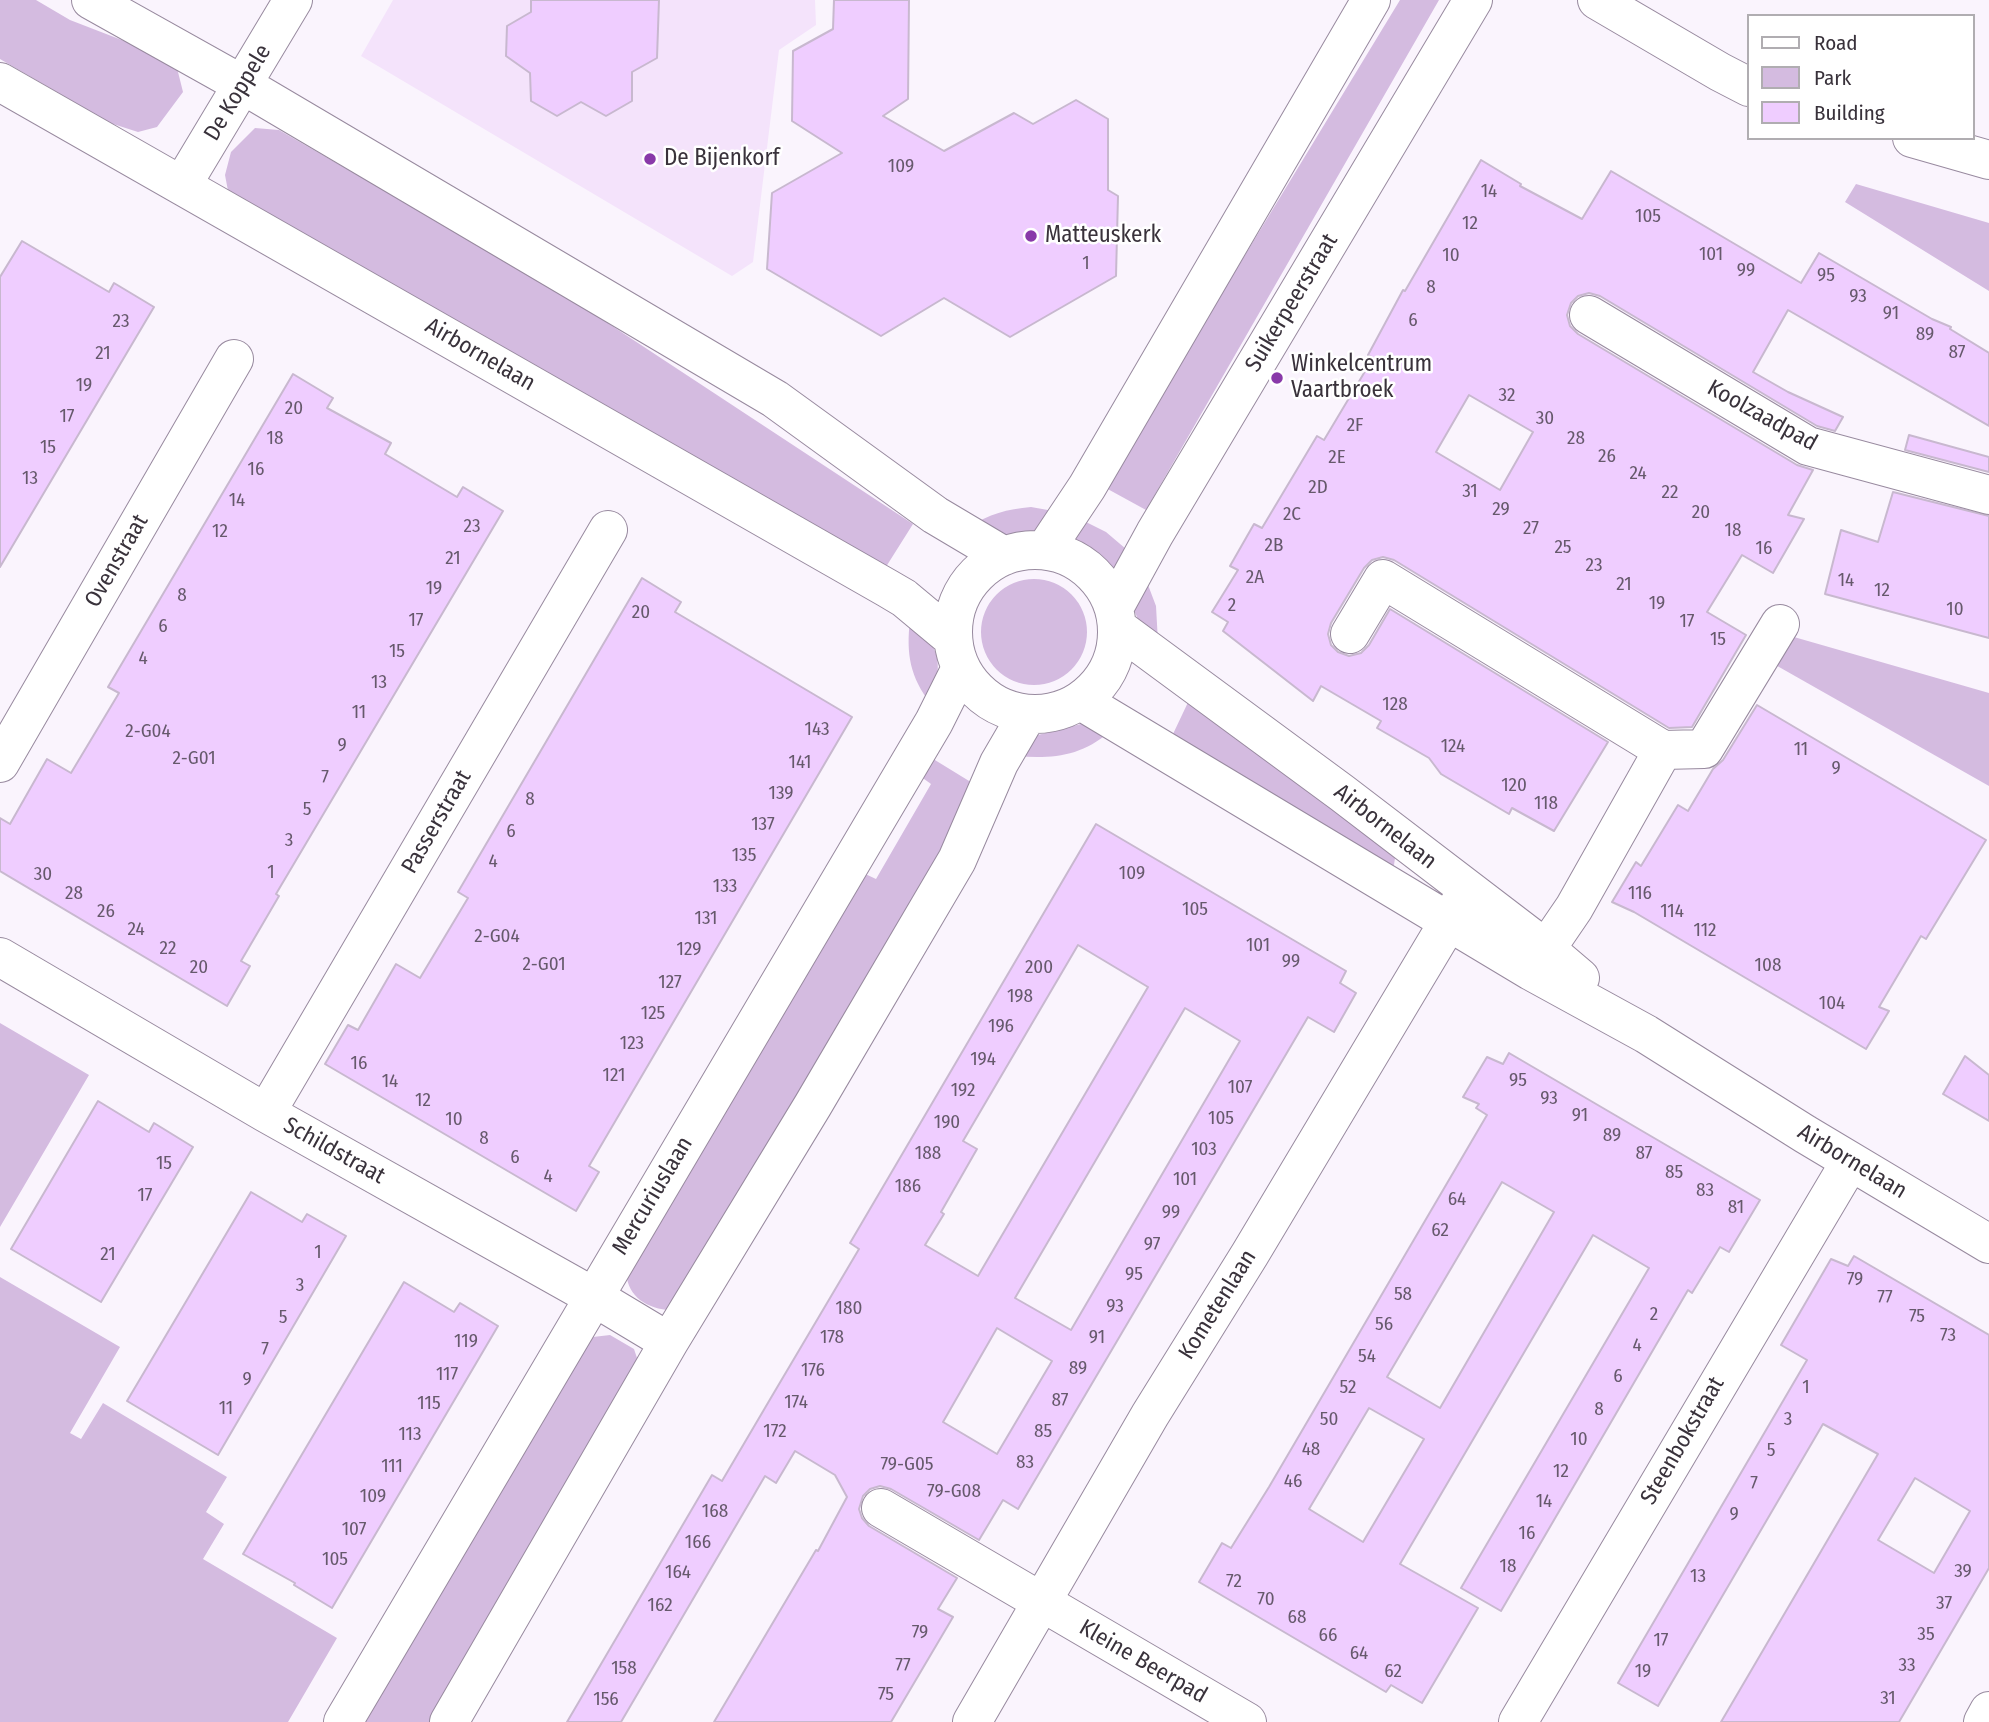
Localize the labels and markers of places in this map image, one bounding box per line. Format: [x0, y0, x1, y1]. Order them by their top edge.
place label: De Bijenkorf [664, 145, 779, 173]
marker: De Bijenkorf [642, 151, 658, 167]
place label: Matteuskerk [1045, 222, 1161, 250]
marker: Matteuskerk [1023, 228, 1039, 244]
place label: Winkelcentrum Vaartbroek [1291, 351, 1432, 405]
marker: Winkelcentrum Vaartbroek [1269, 370, 1285, 386]

